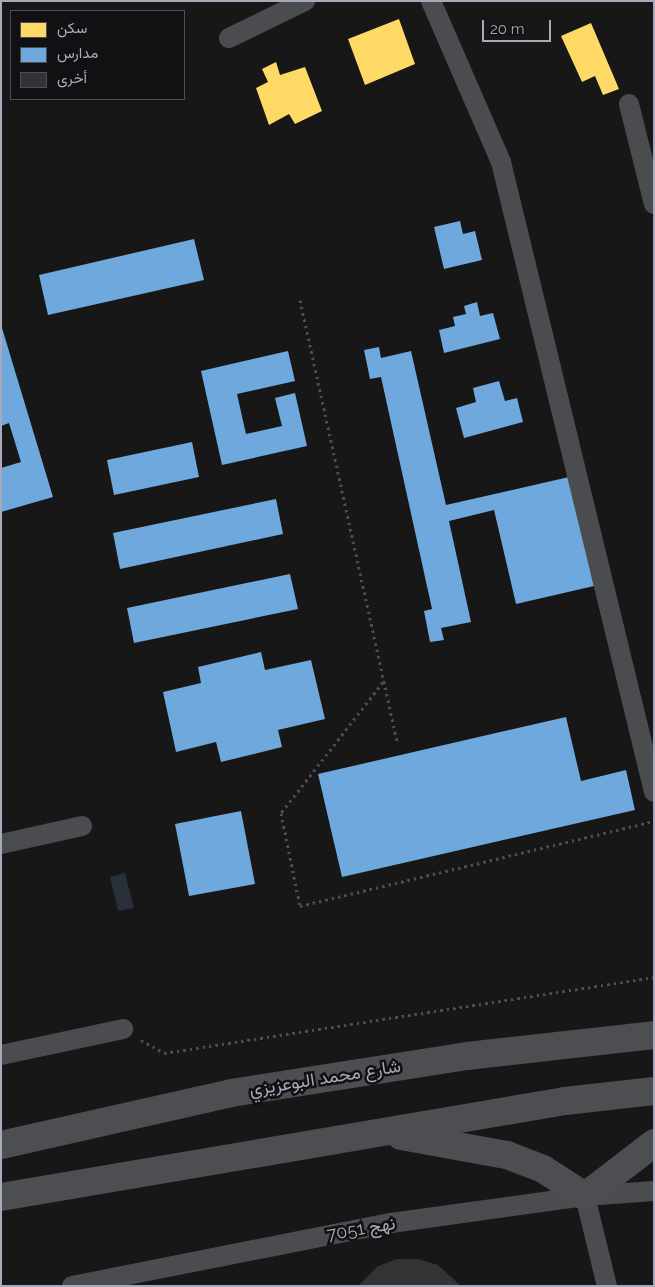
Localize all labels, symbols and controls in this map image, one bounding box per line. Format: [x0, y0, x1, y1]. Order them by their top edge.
legend [10, 10, 185, 100]
scale bar [485, 10, 554, 42]
text: سكن [57, 19, 87, 37]
text: 20 m [490, 20, 525, 38]
text: مدارس [57, 44, 98, 62]
text: أخرى [57, 69, 87, 87]
street label: شارع محمد البوعزيزي [248, 1055, 402, 1101]
street label: نهج 7051 [325, 1212, 397, 1246]

